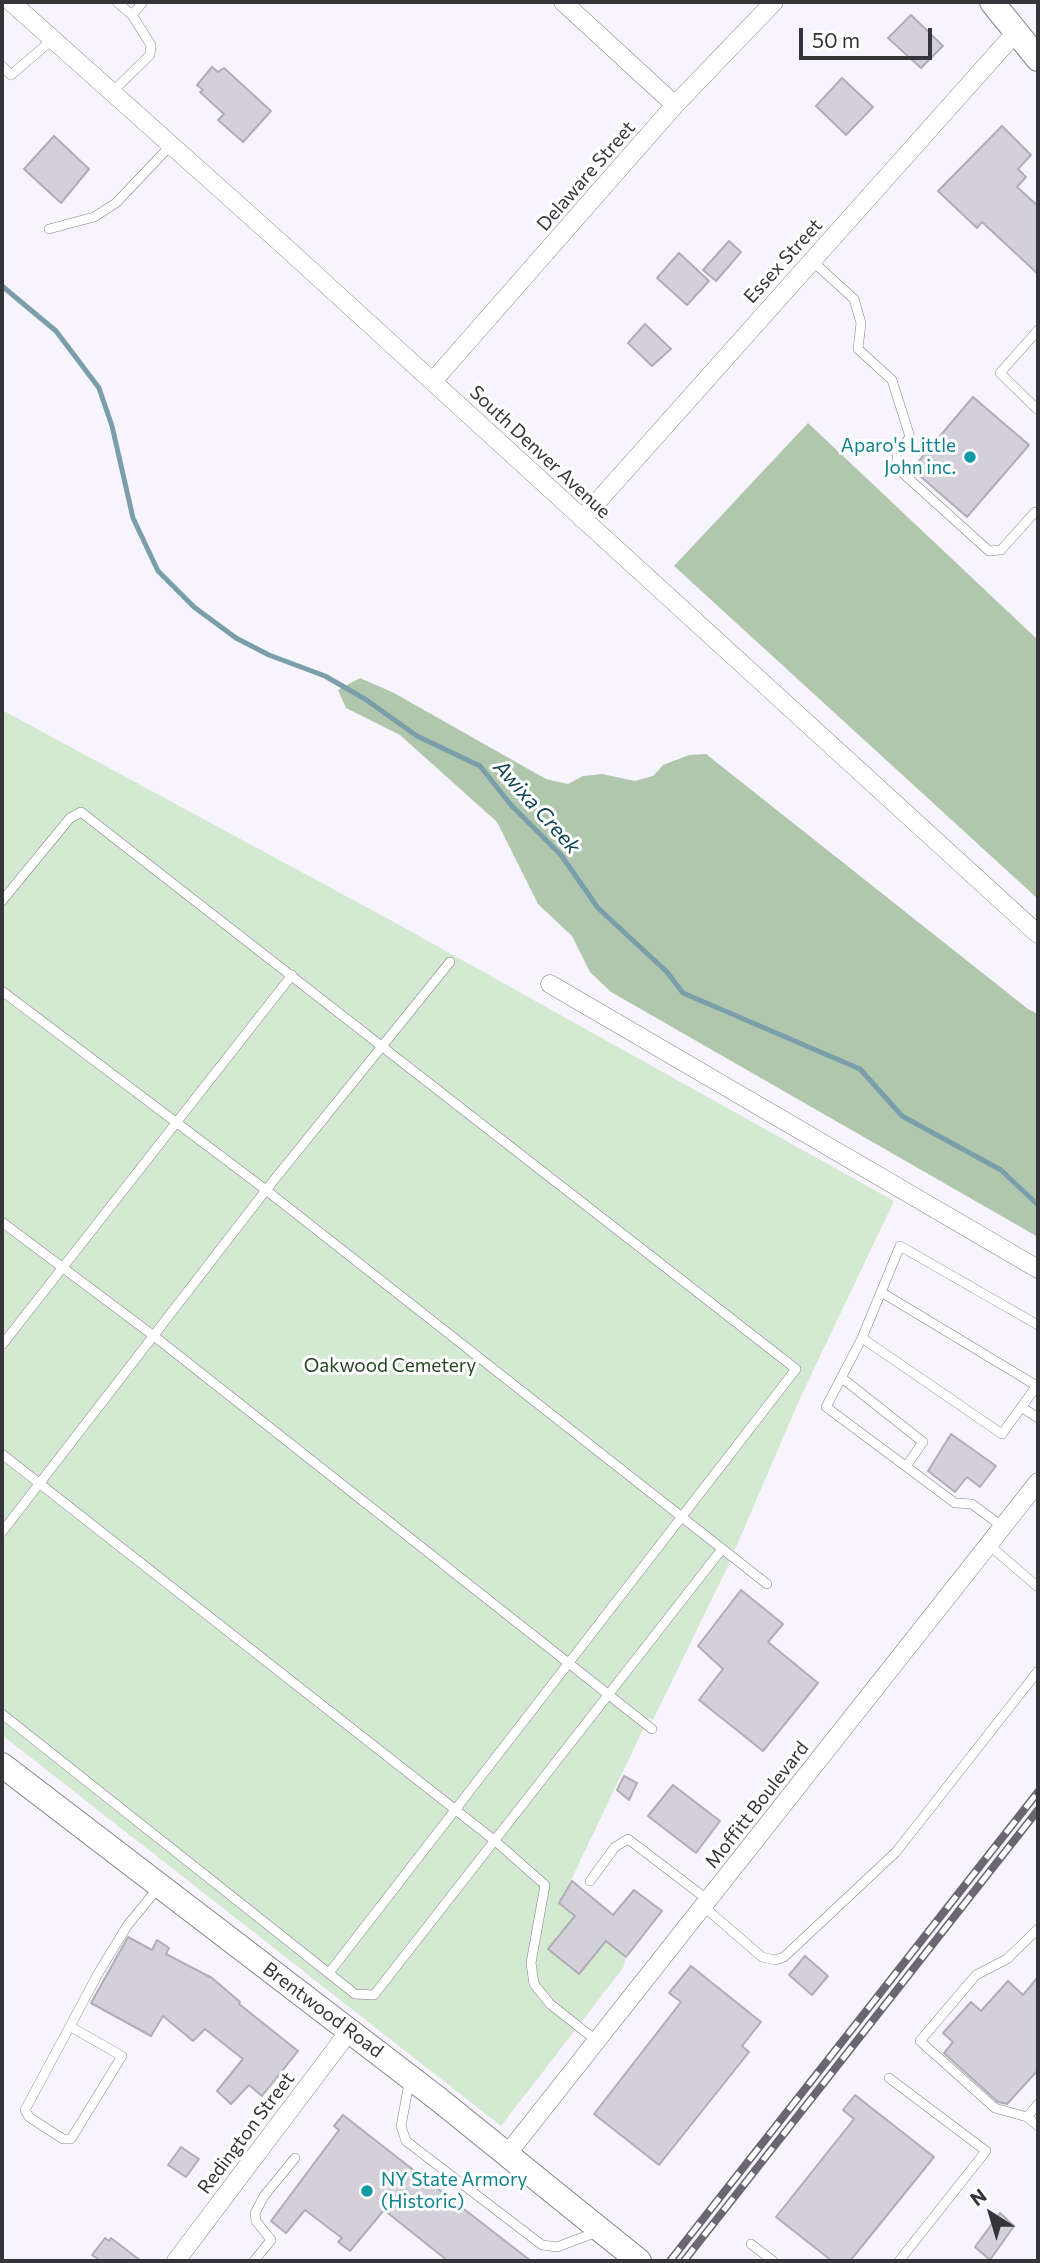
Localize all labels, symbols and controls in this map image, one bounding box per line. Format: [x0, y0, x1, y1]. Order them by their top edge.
scale bar [802, 14, 935, 58]
text: 50 m [812, 27, 860, 52]
street label: Delaware Street [532, 116, 640, 236]
street label: Essex Street [739, 214, 827, 308]
street label: South Denver Avenue [465, 381, 615, 523]
place label: Aparo's Little John inc. [841, 435, 956, 479]
marker: Aparo's Little John inc. [962, 449, 978, 465]
water label: Awixa Creek [488, 755, 586, 859]
park label: Oakwood Cemetery [304, 1355, 476, 1377]
street label: Moffitt Boulevard [700, 1737, 814, 1873]
street label: Brentwood Road [258, 1957, 388, 2063]
street label: Redington Street [193, 2068, 299, 2198]
place label: NY State Armory (Historic) [381, 2169, 527, 2213]
north arrow [956, 2179, 1026, 2249]
marker: NY State Armory (Historic) [359, 2183, 375, 2199]
text: N [965, 2183, 991, 2210]

